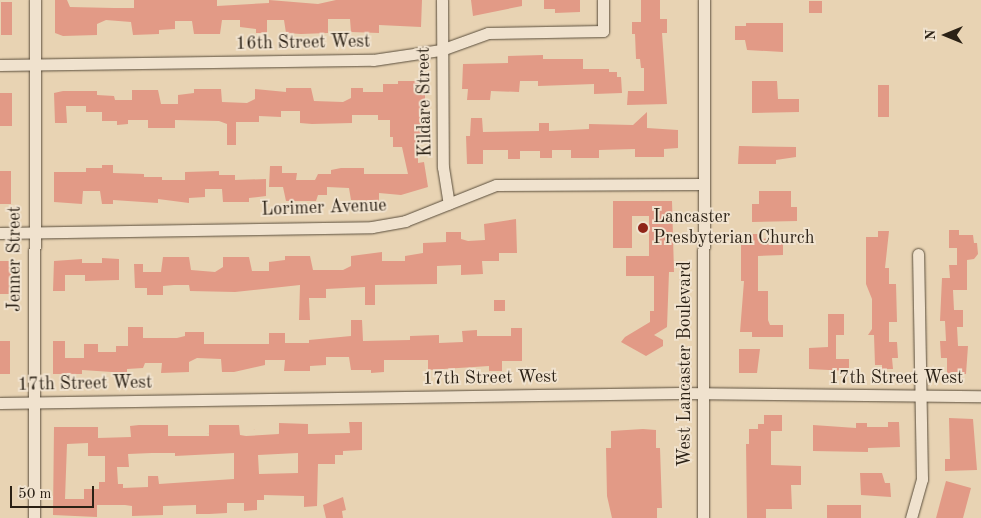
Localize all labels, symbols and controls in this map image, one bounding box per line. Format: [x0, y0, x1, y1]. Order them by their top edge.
north arrow [921, 10, 971, 60]
text: N [924, 30, 938, 40]
street label: 16th Street West [236, 31, 370, 55]
street label: Kildare Street [413, 47, 437, 157]
street label: Lorimer Avenue [261, 195, 387, 221]
street label: Jenner Street [4, 206, 26, 312]
place label: Lancaster Presbyterian Church [653, 207, 814, 250]
marker: Lancaster Presbyterian Church [637, 222, 649, 234]
street label: West Lancaster Boulevard [674, 261, 696, 467]
street label: 17th Street West [423, 366, 557, 390]
street label: 17th Street West [829, 367, 963, 389]
street label: 17th Street West [18, 372, 152, 396]
scale bar [12, 476, 96, 508]
text: 50 m [18, 487, 52, 502]

